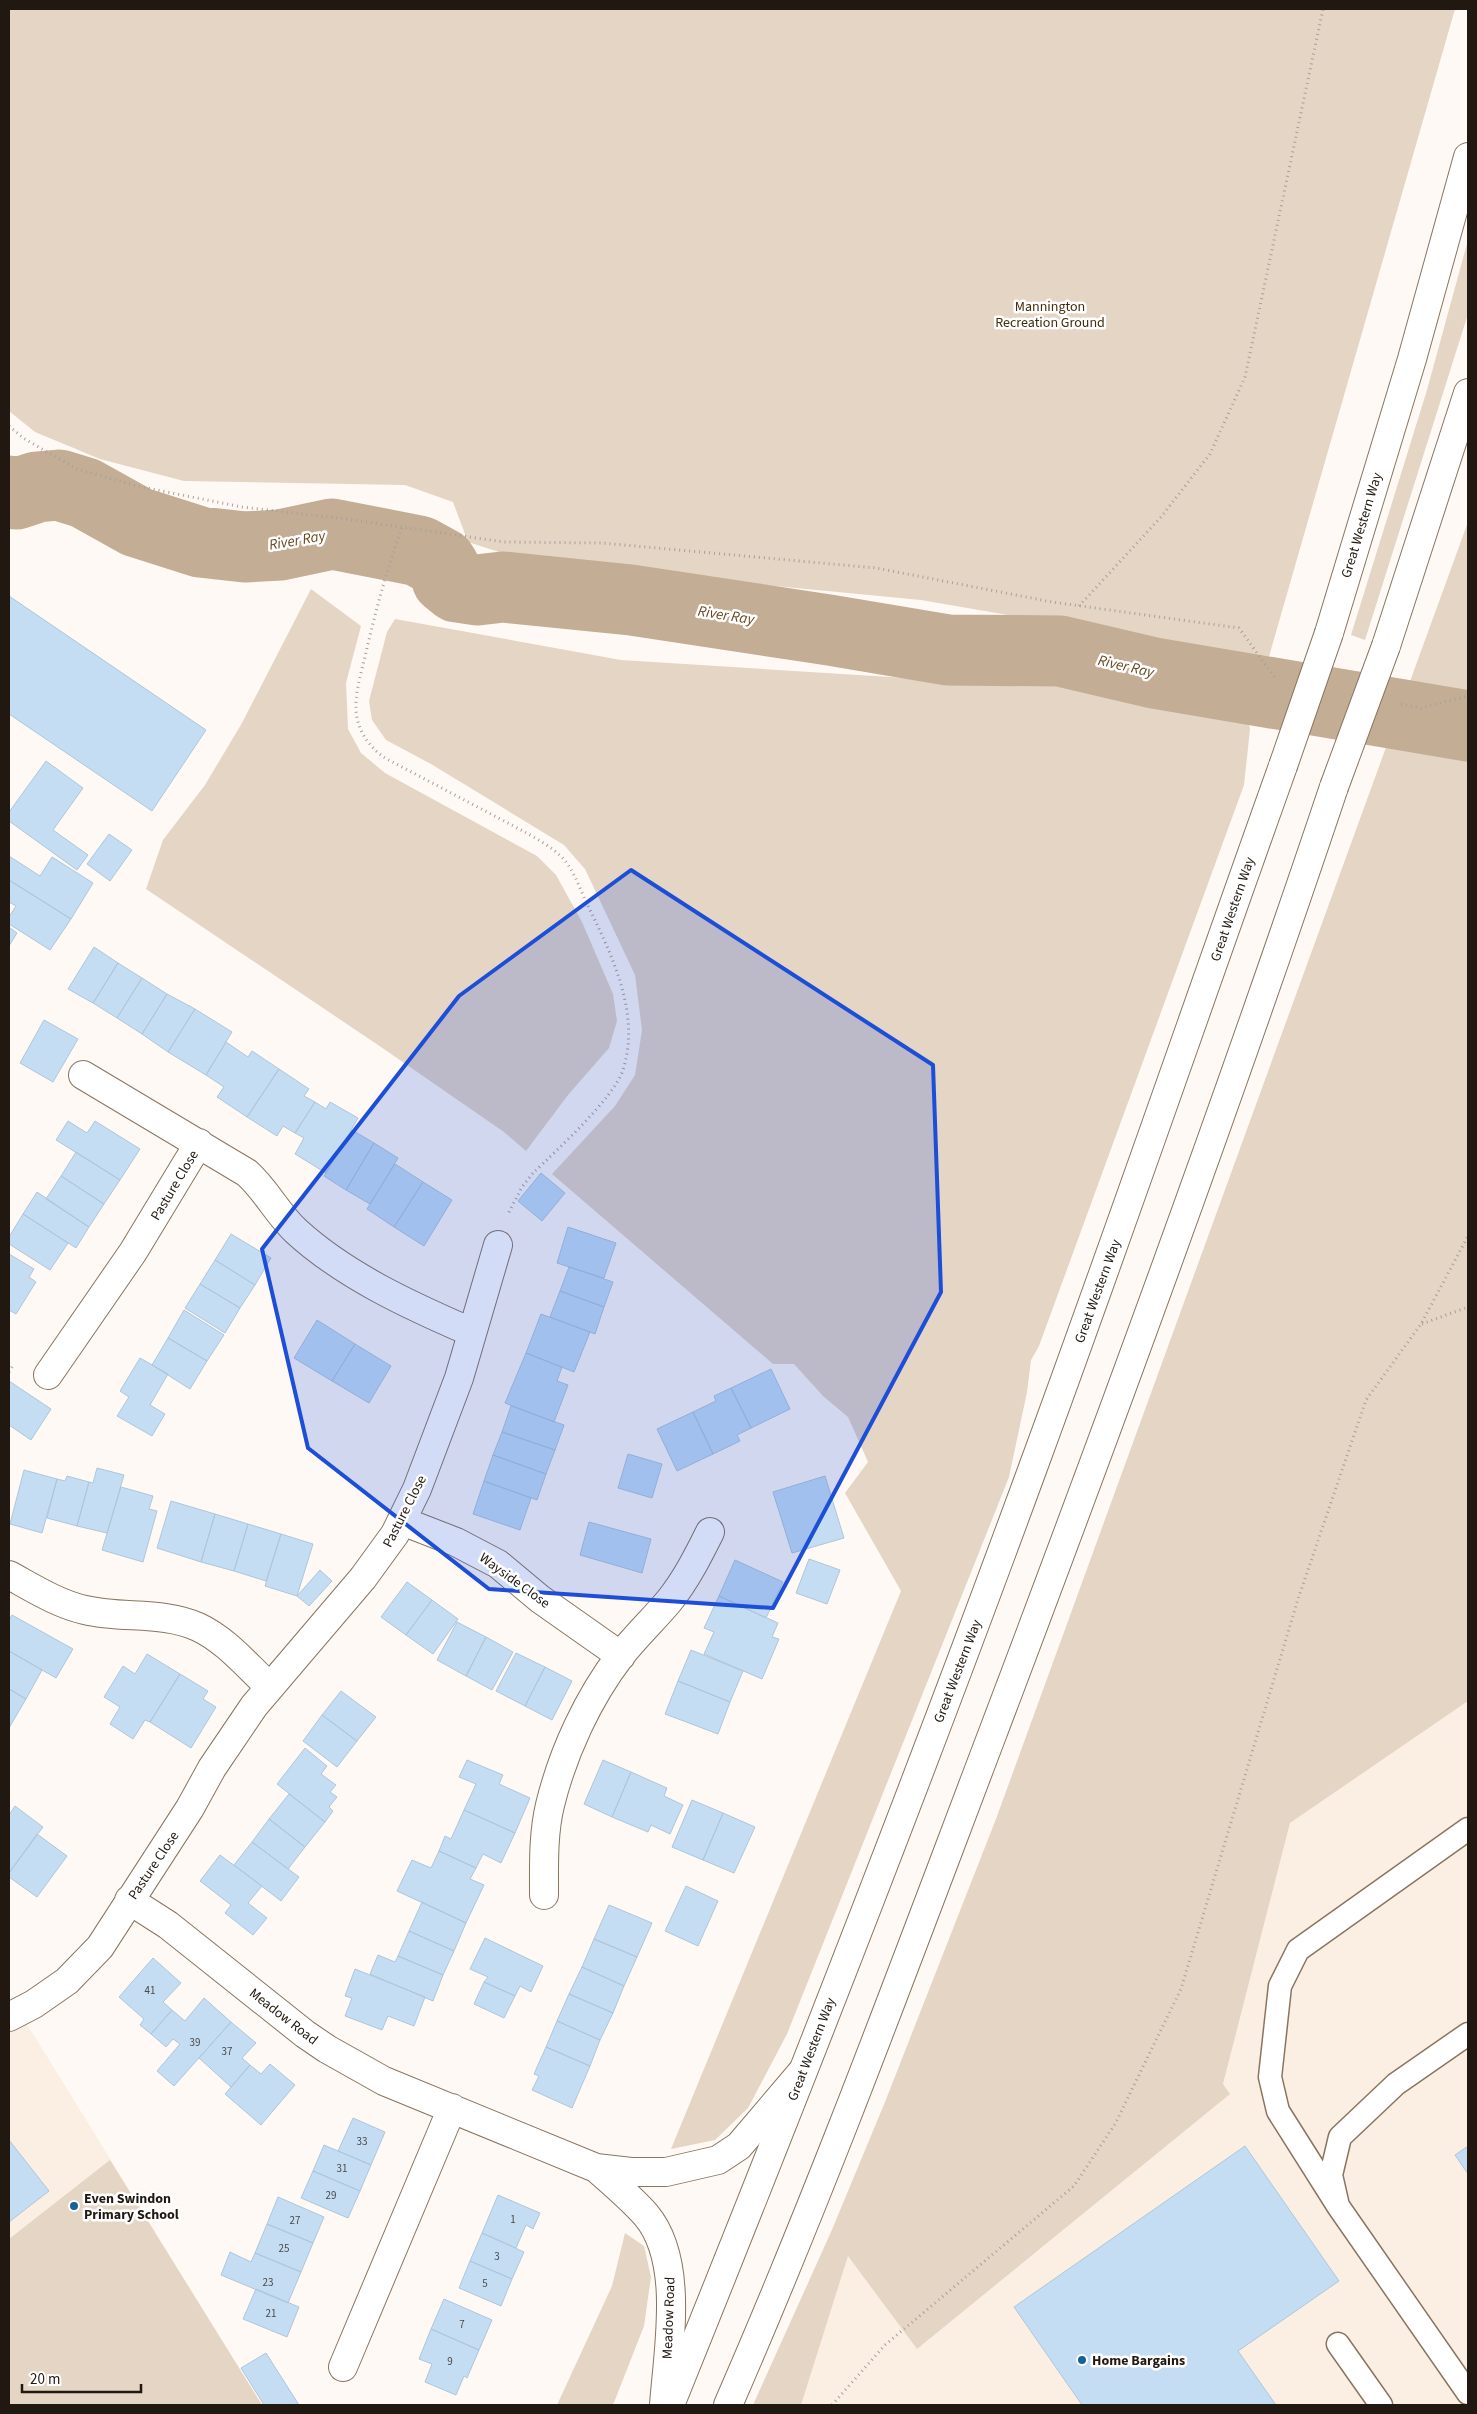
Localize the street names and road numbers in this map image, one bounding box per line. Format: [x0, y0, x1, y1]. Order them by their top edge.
street label: Great Western Way [1336, 470, 1388, 580]
street label: Great Western Way [1206, 854, 1260, 964]
street label: Pasture Close [146, 1147, 204, 1224]
street label: Great Western Way [1070, 1236, 1126, 1346]
street label: Pasture Close [378, 1472, 432, 1551]
street label: Wayside Close [475, 1548, 554, 1613]
street label: Great Western Way [929, 1616, 987, 1726]
street label: Pasture Close [124, 1827, 184, 1904]
street label: Meadow Road [245, 1984, 322, 2050]
street label: Great Western Way [783, 1994, 841, 2104]
street label: Meadow Road [658, 2277, 680, 2359]

